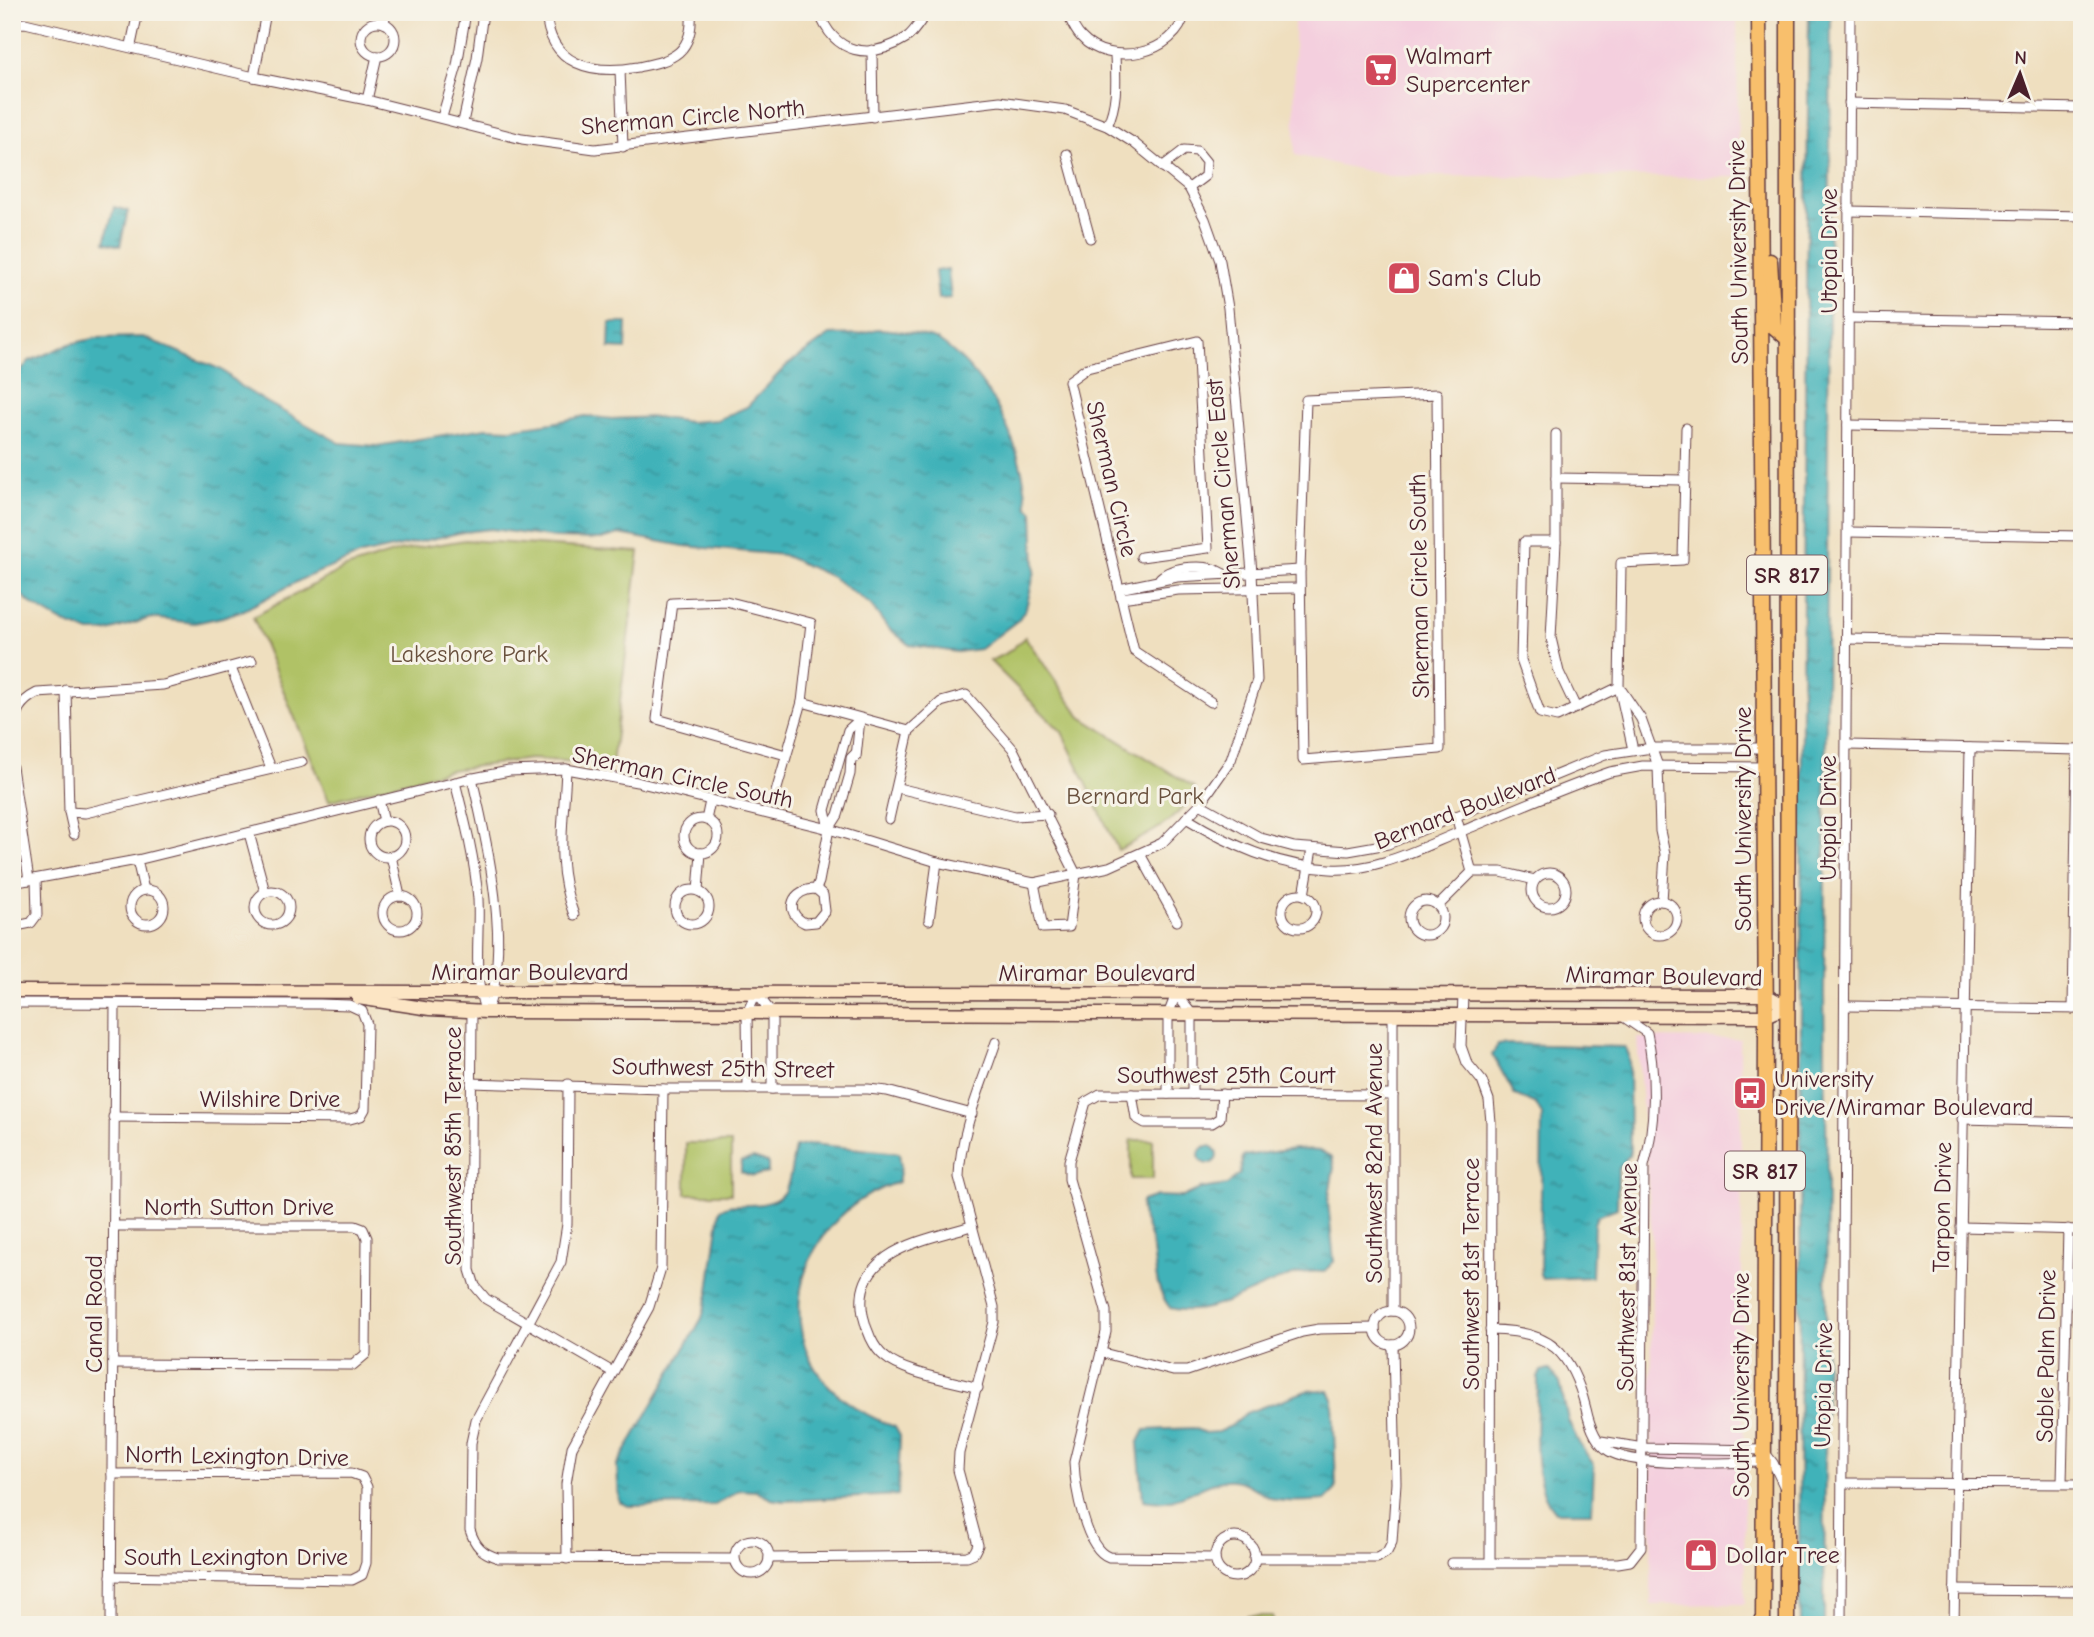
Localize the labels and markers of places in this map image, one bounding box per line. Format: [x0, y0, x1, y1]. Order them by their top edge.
place label: Walmart Supercenter [1406, 42, 1530, 98]
supermarket icon: Walmart Supercenter [1362, 51, 1400, 89]
shop icon: Sam's Club [1385, 259, 1423, 297]
place label: Sam's Club [1428, 264, 1541, 292]
place label: University Drive/Miramar Boulevard [1774, 1065, 2034, 1121]
bus stop icon: University Drive/Miramar Boulevard [1731, 1074, 1769, 1112]
shop icon: Dollar Tree [1682, 1536, 1720, 1574]
place label: Dollar Tree [1726, 1541, 1840, 1569]

